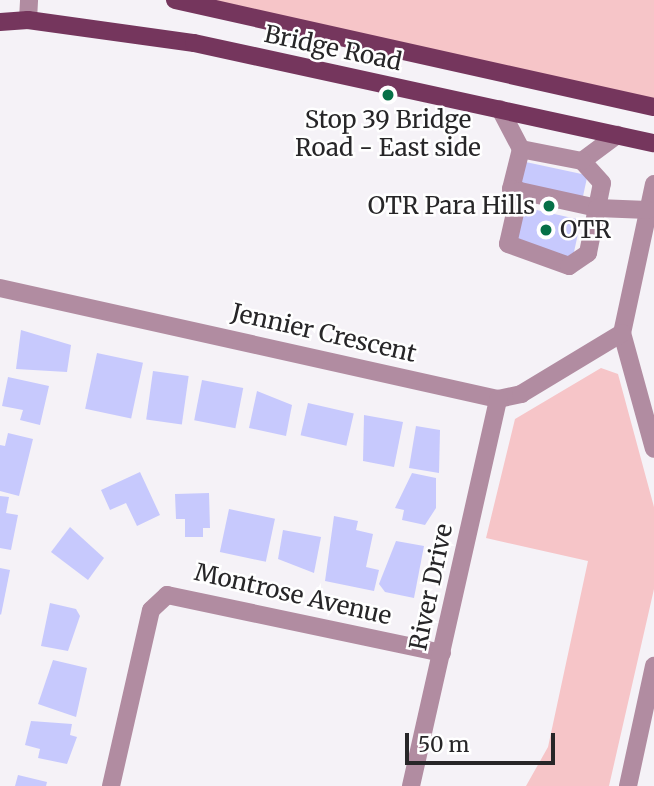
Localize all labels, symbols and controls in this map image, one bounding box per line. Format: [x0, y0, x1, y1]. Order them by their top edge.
street label: Bridge Road [262, 19, 404, 77]
marker: Stop 39 Bridge Road - East side [380, 87, 396, 103]
place label: Stop 39 Bridge Road - East side [295, 106, 481, 162]
place label: OTR Para Hills [368, 192, 535, 220]
marker: OTR Para Hills [541, 198, 557, 214]
place label: OTR [560, 216, 611, 244]
marker: OTR [538, 222, 554, 238]
street label: Jennier Crescent [229, 298, 419, 368]
street label: River Drive [404, 521, 458, 653]
street label: Montrose Avenue [192, 557, 394, 631]
scale bar [409, 720, 560, 764]
text: 50 m [418, 731, 469, 758]

